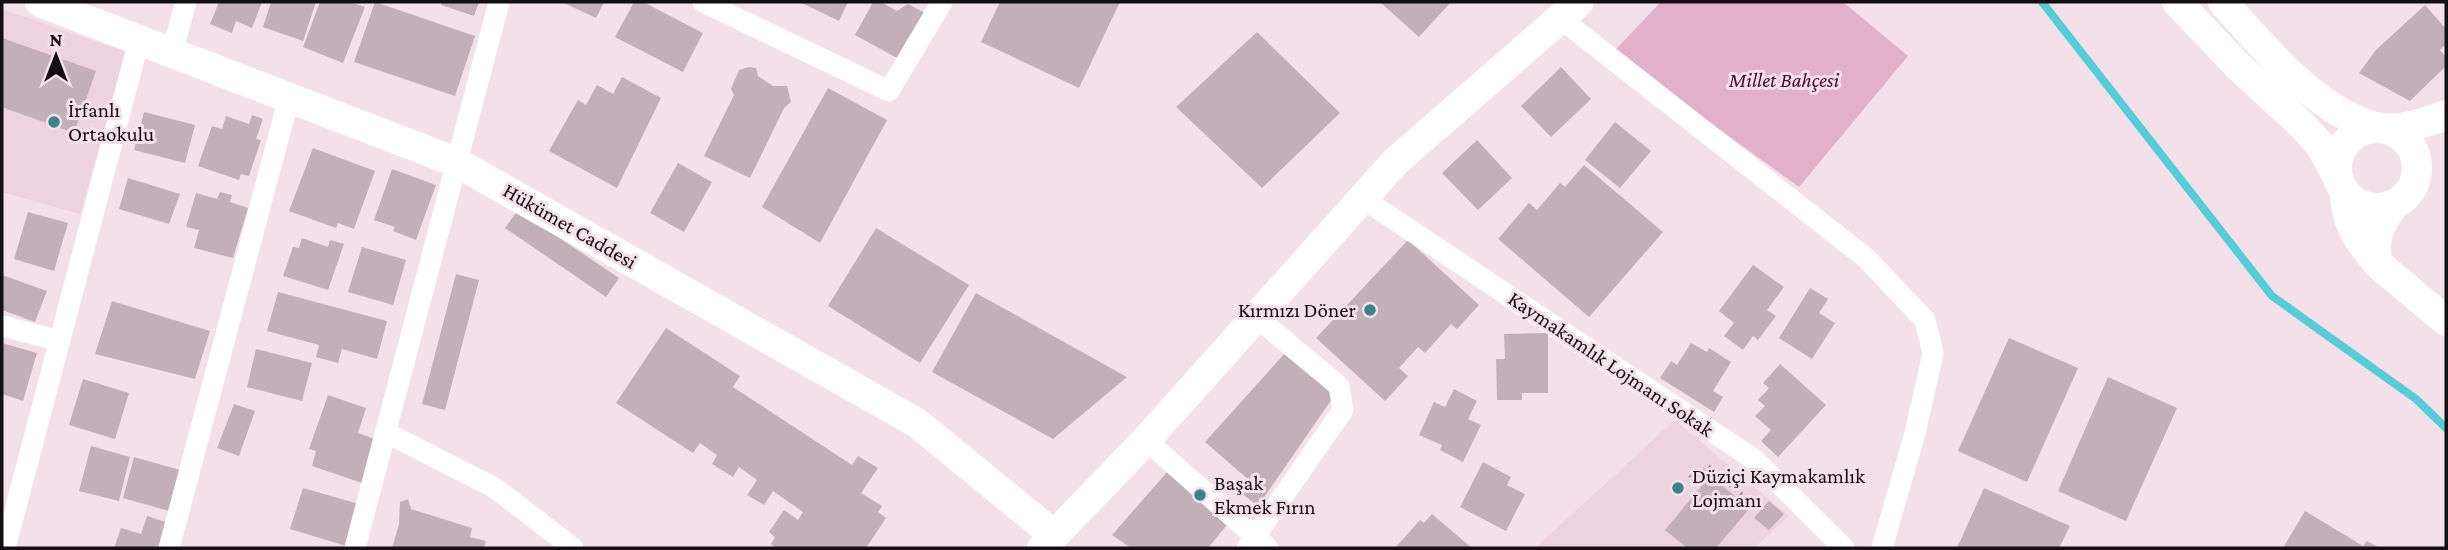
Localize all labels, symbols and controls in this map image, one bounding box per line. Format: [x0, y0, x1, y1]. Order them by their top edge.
north arrow [21, 21, 91, 91]
text: N [50, 29, 63, 50]
park label: Millet Bahçesi [1728, 68, 1840, 92]
place label: İrfanlı Ortaokulu [68, 98, 154, 146]
marker: İrfanlı Ortaokulu [46, 114, 62, 130]
street label: Hükümet Caddesi [499, 178, 641, 274]
street label: Kaymakamlık Lojmanı Sokak [1504, 286, 1718, 442]
place label: Kırmızı Döner [1238, 298, 1357, 322]
marker: Kırmızı Döner [1362, 302, 1378, 318]
place label: Düziçi Kaymakamlık Lojmanı [1692, 464, 1865, 512]
place label: Başak Ekmek Fırın [1214, 471, 1315, 519]
marker: Düziçi Kaymakamlık Lojmanı [1670, 480, 1686, 496]
marker: Başak Ekmek Fırın [1192, 487, 1208, 503]

